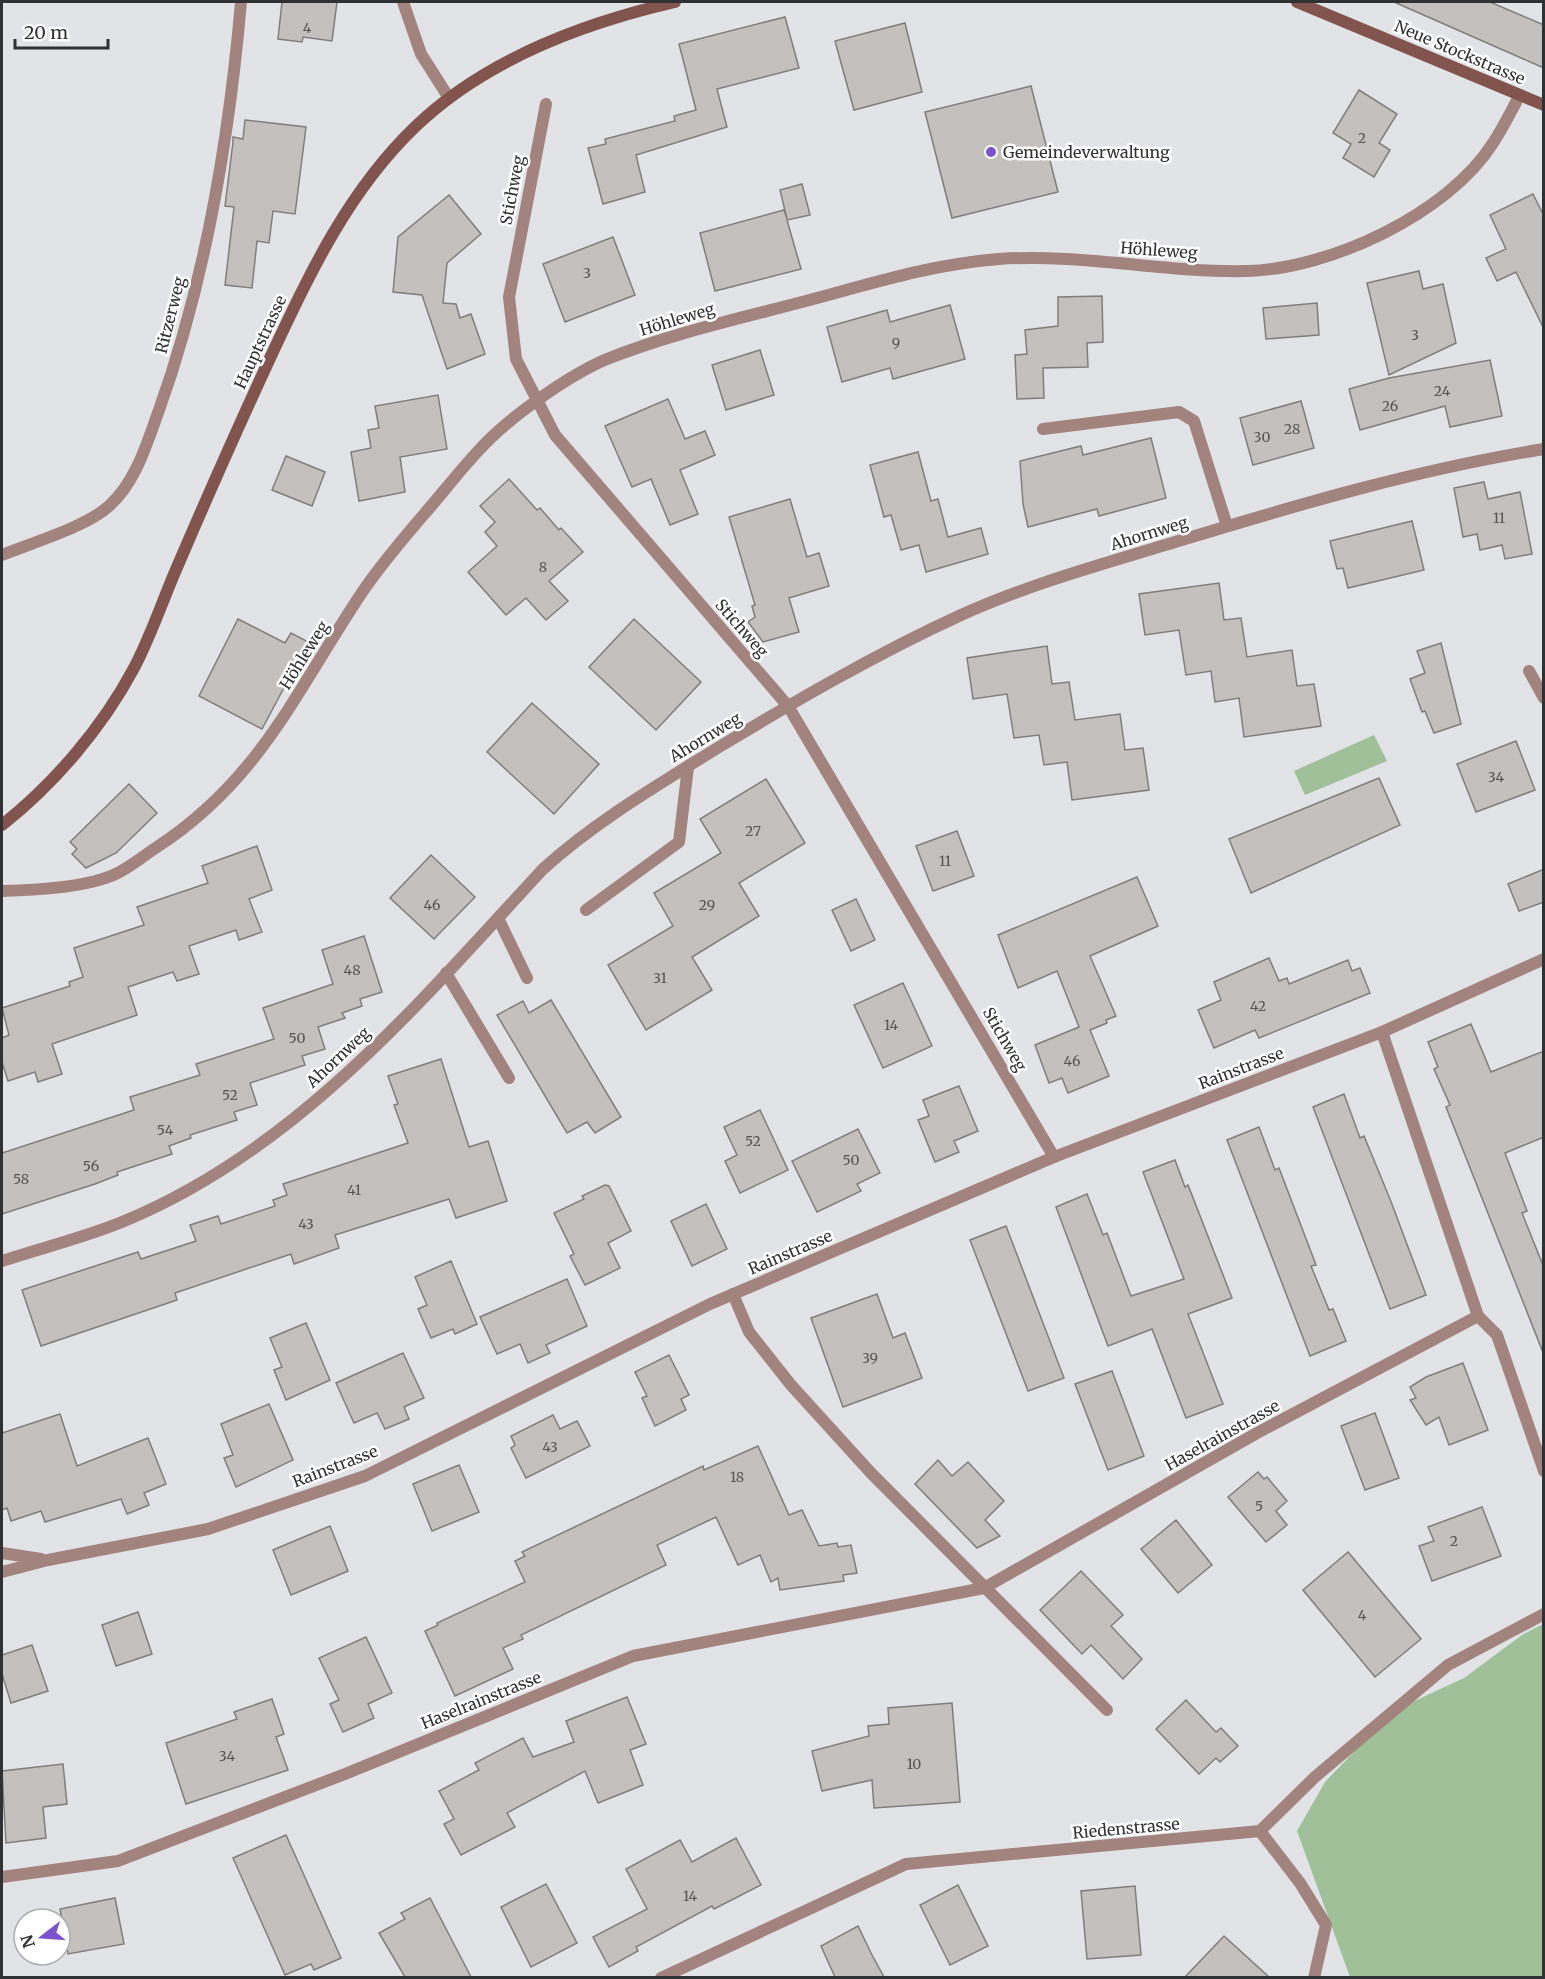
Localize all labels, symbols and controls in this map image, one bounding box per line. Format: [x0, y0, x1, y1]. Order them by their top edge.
scale bar [15, 12, 108, 50]
street label: Neue Stockstrasse [1392, 15, 1528, 89]
house number: 4 [303, 19, 312, 37]
text: 20 m [24, 21, 68, 44]
house number: 2 [1358, 129, 1366, 147]
place label: Gemeindeverwaltung [1003, 142, 1170, 162]
marker: Gemeindeverwaltung [984, 145, 998, 159]
street label: Stichweg [495, 153, 529, 227]
street label: Höhleweg [1120, 237, 1199, 263]
house number: 3 [583, 264, 591, 282]
street label: Ritzerweg [151, 274, 189, 356]
street label: Hauptstrasse [230, 292, 290, 392]
street label: Höhleweg [637, 298, 717, 340]
house number: 3 [1411, 326, 1419, 344]
house number: 9 [892, 334, 900, 352]
house number: 24 [1434, 382, 1451, 400]
house number: 26 [1382, 397, 1398, 415]
house number: 28 [1284, 420, 1300, 438]
house number: 30 [1254, 428, 1270, 446]
house number: 11 [1493, 509, 1505, 527]
street label: Ahornweg [1107, 512, 1191, 555]
house number: 8 [539, 558, 547, 576]
street label: Stichweg [711, 595, 773, 661]
street label: Höhleweg [275, 617, 333, 693]
street label: Ahornweg [665, 708, 745, 767]
house number: 34 [1488, 768, 1505, 786]
house number: 27 [745, 822, 761, 840]
house number: 11 [939, 852, 951, 870]
house number: 46 [424, 896, 440, 914]
house number: 29 [699, 896, 715, 914]
house number: 48 [344, 961, 360, 979]
house number: 31 [653, 969, 667, 987]
house number: 42 [1250, 997, 1266, 1015]
street label: Stichweg [979, 1003, 1031, 1075]
house number: 14 [884, 1016, 898, 1034]
street label: Ahornweg [301, 1022, 374, 1092]
house number: 50 [289, 1029, 305, 1047]
street label: Rainstrasse [1196, 1043, 1286, 1093]
house number: 46 [1064, 1052, 1080, 1070]
house number: 52 [222, 1086, 238, 1104]
house number: 54 [157, 1121, 174, 1139]
house number: 52 [745, 1132, 761, 1150]
house number: 50 [843, 1151, 859, 1169]
house number: 56 [83, 1157, 99, 1175]
house number: 58 [13, 1170, 29, 1188]
house number: 41 [347, 1181, 361, 1199]
house number: 43 [298, 1215, 314, 1233]
street label: Rainstrasse [745, 1225, 835, 1279]
house number: 39 [862, 1349, 878, 1367]
street label: Haselrainstrasse [1161, 1395, 1283, 1475]
house number: 43 [542, 1438, 558, 1456]
street label: Rainstrasse [290, 1441, 380, 1491]
house number: 18 [730, 1468, 744, 1486]
house number: 5 [1255, 1497, 1263, 1515]
house number: 2 [1450, 1532, 1458, 1550]
house number: 4 [1358, 1606, 1367, 1624]
street label: Haselrainstrasse [418, 1667, 544, 1733]
house number: 34 [219, 1747, 236, 1765]
house number: 10 [907, 1755, 921, 1773]
street label: Riedenstrasse [1072, 1813, 1180, 1843]
house number: 14 [683, 1887, 697, 1905]
north arrow [12, 1907, 72, 1967]
text: N [16, 1932, 39, 1950]

